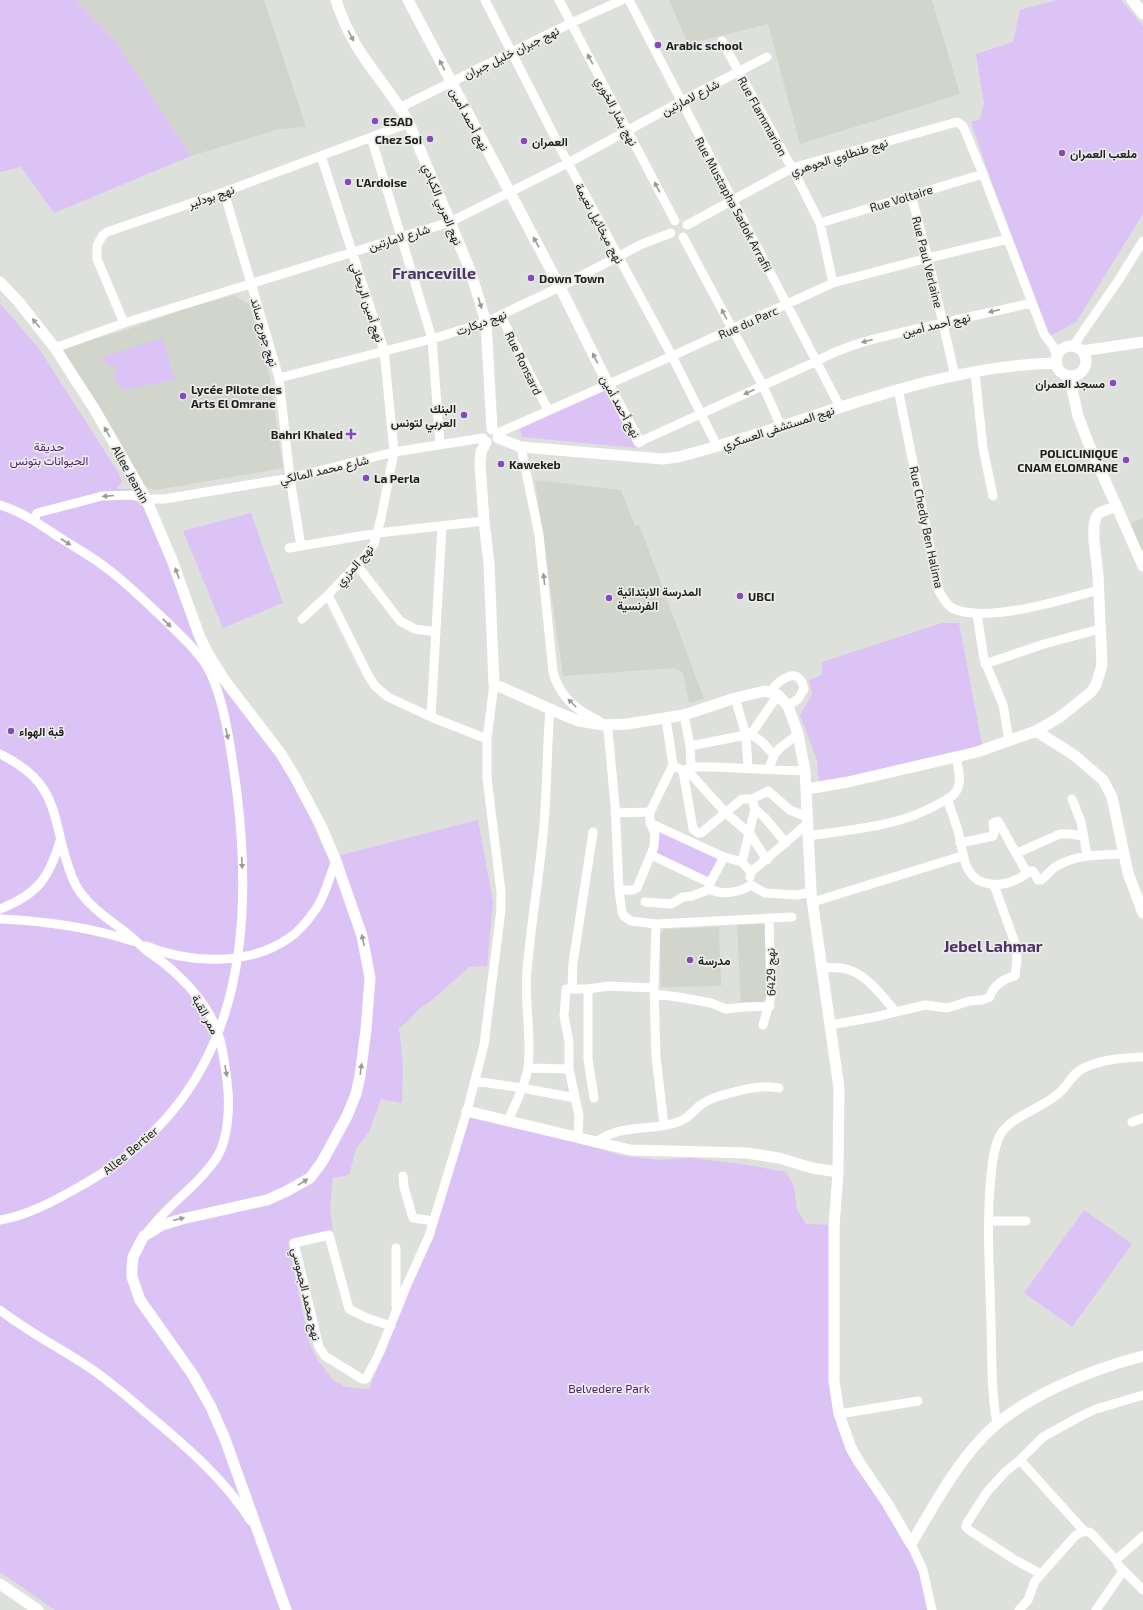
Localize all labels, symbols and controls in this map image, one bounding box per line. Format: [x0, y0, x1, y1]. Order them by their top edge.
street label: نهج جبران خليل جبران [461, 23, 562, 84]
one-way arrow [348, 30, 354, 42]
place label: Arabic school [666, 38, 743, 52]
marker: Arabic school [653, 40, 663, 50]
one-way arrow [587, 53, 593, 65]
one-way arrow [439, 60, 445, 71]
street label: نهج بشار الخوري [589, 74, 641, 150]
street label: Rue Flammarion [735, 74, 791, 158]
street label: شارع لامارتين [659, 76, 723, 121]
street label: نهج أحمد أمين [445, 85, 493, 154]
place label: ESAD [383, 114, 413, 128]
marker: ESAD [370, 116, 380, 126]
place label: Chez Soi [375, 132, 422, 146]
marker: Chez Soi [425, 134, 435, 144]
place label: العمران [532, 134, 568, 150]
street label: Rue Mustapha Sadok Arrafii [692, 134, 776, 274]
street label: نهج طنطاوي الجوهري [789, 135, 891, 181]
marker: العمران [519, 136, 529, 146]
place label: ملعب العمران [1070, 146, 1137, 162]
marker: ملعب العمران [1057, 148, 1067, 158]
street label: نهج العربي الكبادي [417, 161, 466, 248]
place label: L'Ardoise [356, 175, 407, 189]
marker: L'Ardoise [343, 177, 353, 187]
street label: نهج ميخائيل نعيمة [570, 180, 627, 267]
one-way arrow [653, 181, 660, 192]
street label: نهج بودلير [185, 182, 237, 214]
street label: Rue Voltaire [868, 182, 934, 214]
street label: Rue Paul Verlaine [910, 215, 946, 309]
street label: شارع لامارتين [367, 221, 432, 256]
one-way arrow [533, 236, 539, 248]
street label: نهج أمين الريحاني [345, 260, 387, 345]
district label: Franceville [392, 263, 476, 282]
place label: Down Town [539, 271, 604, 285]
marker: Down Town [526, 273, 536, 283]
street label: نهج جورج ساند [246, 296, 282, 369]
one-way arrow [477, 297, 483, 309]
street label: Rue du Parc [716, 303, 780, 341]
street label: نهج ديكارت [454, 306, 509, 340]
one-way arrow [721, 309, 728, 320]
street label: نهج أحمد أمين [900, 309, 972, 342]
one-way arrow [988, 309, 1000, 315]
one-way arrow [32, 318, 40, 328]
street label: Rue Ronsard [503, 329, 545, 397]
one-way arrow [861, 338, 874, 344]
one-way arrow [592, 352, 598, 363]
street label: نهج أحمد أمين [595, 372, 644, 441]
place label: مسجد العمران [1035, 376, 1105, 392]
marker: مسجد العمران [1108, 378, 1118, 388]
place label: Lycée Pilote des Arts El Omrane [191, 382, 282, 410]
one-way arrow [743, 389, 754, 395]
marker: Lycée Pilote des Arts El Omrane [178, 391, 188, 401]
place label: البنك العربي لتونس [391, 401, 456, 433]
street label: نهج المستشفى العسكري [720, 402, 837, 456]
marker: البنك العربي لتونس [459, 410, 469, 420]
one-way arrow [104, 426, 111, 438]
place label: Bahri Khaled [271, 427, 343, 441]
marker: Bahri Khaled [346, 429, 356, 439]
park label: حديقة الحيوانات بتونس [10, 439, 88, 469]
street label: Allee Jeanin [109, 443, 153, 505]
place label: POLICLINIQUE CNAM ELOMRANE [1017, 446, 1118, 474]
street label: شارع محمد المالكي [278, 452, 371, 490]
marker: POLICLINIQUE CNAM ELOMRANE [1121, 455, 1131, 465]
place label: Kawekeb [509, 457, 561, 471]
marker: Kawekeb [496, 459, 506, 469]
street label: Rue Chedly Ben Halima [907, 465, 947, 589]
place label: La Perla [374, 471, 420, 485]
marker: La Perla [361, 473, 371, 483]
one-way arrow [102, 492, 114, 499]
one-way arrow [60, 538, 72, 545]
street label: نهج المزري [332, 541, 379, 591]
one-way arrow [173, 567, 179, 579]
one-way arrow [540, 573, 547, 585]
place label: المدرسة الابتدائية الفرنسية [617, 584, 701, 614]
place label: UBCI [748, 589, 774, 603]
marker: UBCI [735, 591, 745, 601]
marker: المدرسة الابتدائية الفرنسية [604, 593, 614, 603]
one-way arrow [162, 618, 172, 627]
one-way arrow [567, 698, 577, 708]
place label: قبة الهواء [19, 724, 65, 740]
marker: قبة الهواء [6, 726, 16, 736]
one-way arrow [225, 728, 231, 740]
one-way arrow [239, 857, 246, 869]
one-way arrow [359, 934, 365, 947]
district label: Jebel Lahmar [943, 936, 1043, 955]
street label: نهج 6429 [763, 948, 780, 996]
place label: مدرسة [698, 953, 731, 969]
marker: مدرسة [685, 955, 695, 965]
street label: ممر القبة [188, 992, 223, 1037]
one-way arrow [358, 1063, 364, 1075]
one-way arrow [223, 1065, 229, 1077]
street label: Allee Bertier [100, 1123, 161, 1177]
one-way arrow [297, 1179, 309, 1186]
one-way arrow [173, 1216, 185, 1222]
street label: نهج محمد الجموسي [286, 1246, 324, 1343]
park label: Belvedere Park [568, 1381, 650, 1395]

